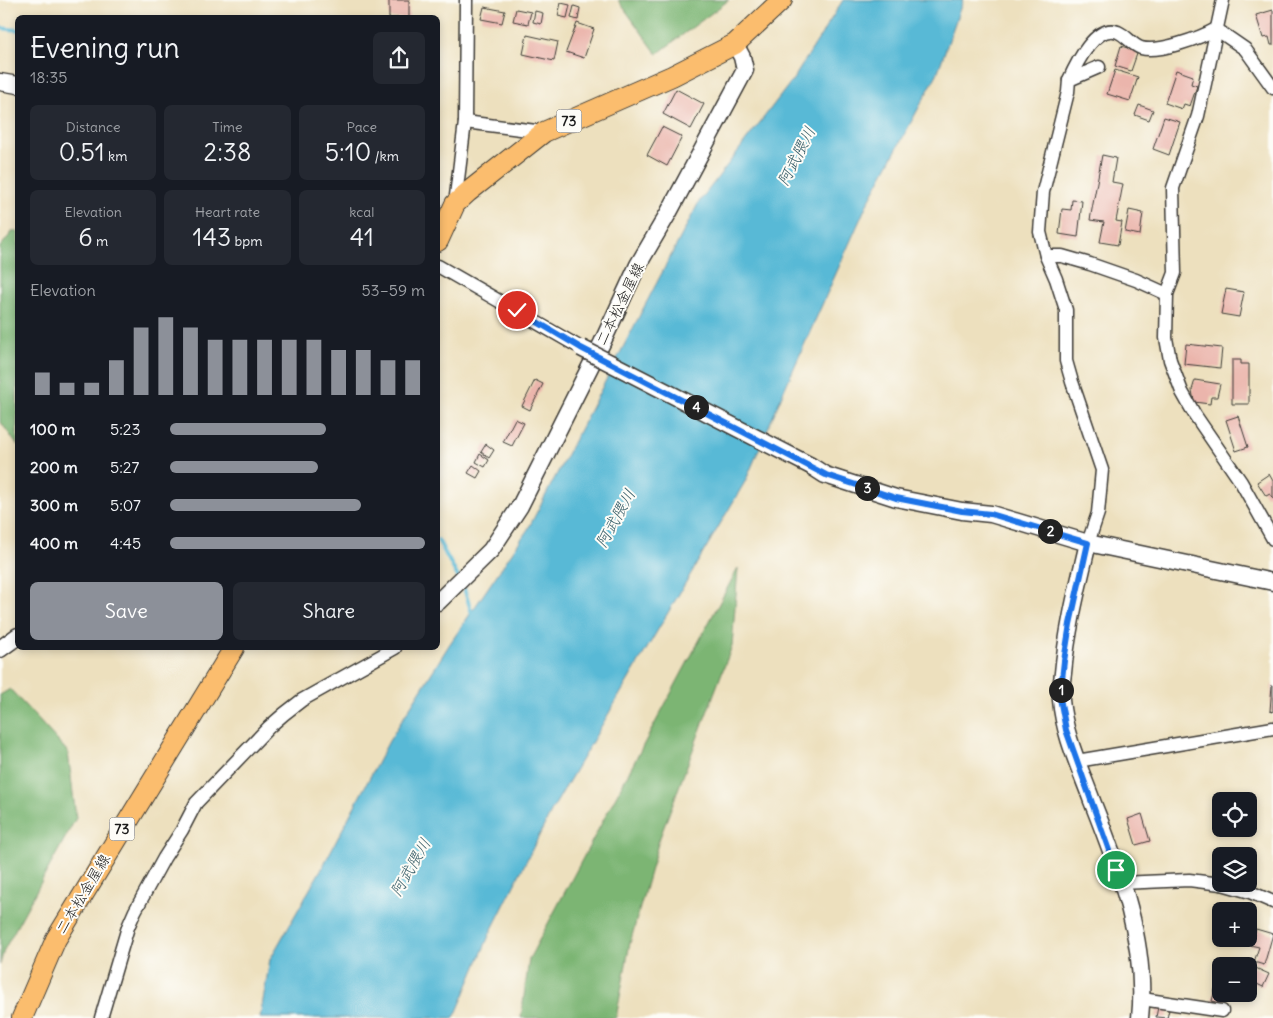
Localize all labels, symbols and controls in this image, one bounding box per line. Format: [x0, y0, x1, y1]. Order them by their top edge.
text: Evening run [30, 30, 180, 66]
button: share [373, 32, 425, 84]
text: 18:35 [30, 67, 67, 87]
road number: 73 [556, 110, 582, 132]
text: Distance [66, 118, 121, 136]
text: Time [212, 118, 243, 136]
text: Pace [347, 118, 377, 136]
water label: 阿武隈川 [773, 123, 819, 189]
text: 0.51 [59, 136, 105, 168]
text: 2:38 [204, 136, 251, 168]
text: 5:10 [325, 136, 371, 168]
text: km [105, 147, 128, 165]
text: /km [371, 147, 399, 165]
text: Elevation [64, 203, 122, 221]
text: Heart rate [195, 203, 260, 221]
text: kcal [349, 203, 374, 221]
text: 6 [78, 221, 93, 253]
text: 143 [193, 221, 231, 253]
text: 41 [350, 221, 374, 253]
text: m [93, 232, 108, 250]
text: bpm [231, 232, 262, 250]
street label: 二本松金屋線 [591, 259, 648, 348]
text: Elevation [30, 280, 96, 300]
text: 53–59 m [361, 280, 425, 300]
pin [496, 289, 538, 331]
icon: check [503, 296, 531, 324]
pin: 4 [684, 394, 708, 420]
text: 4 [692, 398, 701, 416]
text: 100 m [30, 419, 75, 439]
text: 5:23 [110, 419, 141, 439]
text: 200 m [30, 457, 78, 477]
text: 5:27 [110, 457, 139, 477]
pin: 3 [854, 476, 880, 500]
text: 3 [864, 479, 871, 497]
water label: 阿武隈川 [591, 485, 639, 551]
text: 300 m [30, 495, 78, 515]
text: 5:07 [110, 495, 141, 515]
pin: 2 [1038, 518, 1062, 544]
text: 2 [1047, 522, 1054, 540]
text: 400 m [30, 533, 78, 553]
text: 4:45 [110, 533, 141, 553]
button: Save [30, 582, 223, 640]
button: Share [233, 582, 425, 640]
pin: 1 [1048, 678, 1074, 702]
text: 1 [1059, 681, 1064, 699]
map controls [1212, 792, 1257, 1002]
button: locate [1212, 792, 1257, 837]
road number: 73 [110, 818, 134, 841]
water label: 阿武隈川 [385, 834, 435, 900]
button: layers [1212, 847, 1257, 892]
pin [1095, 849, 1137, 891]
street label: 二本松金屋線 [51, 850, 114, 937]
icon: arrive [1102, 856, 1130, 884]
button: + [1212, 902, 1257, 947]
button: − [1212, 957, 1257, 1002]

